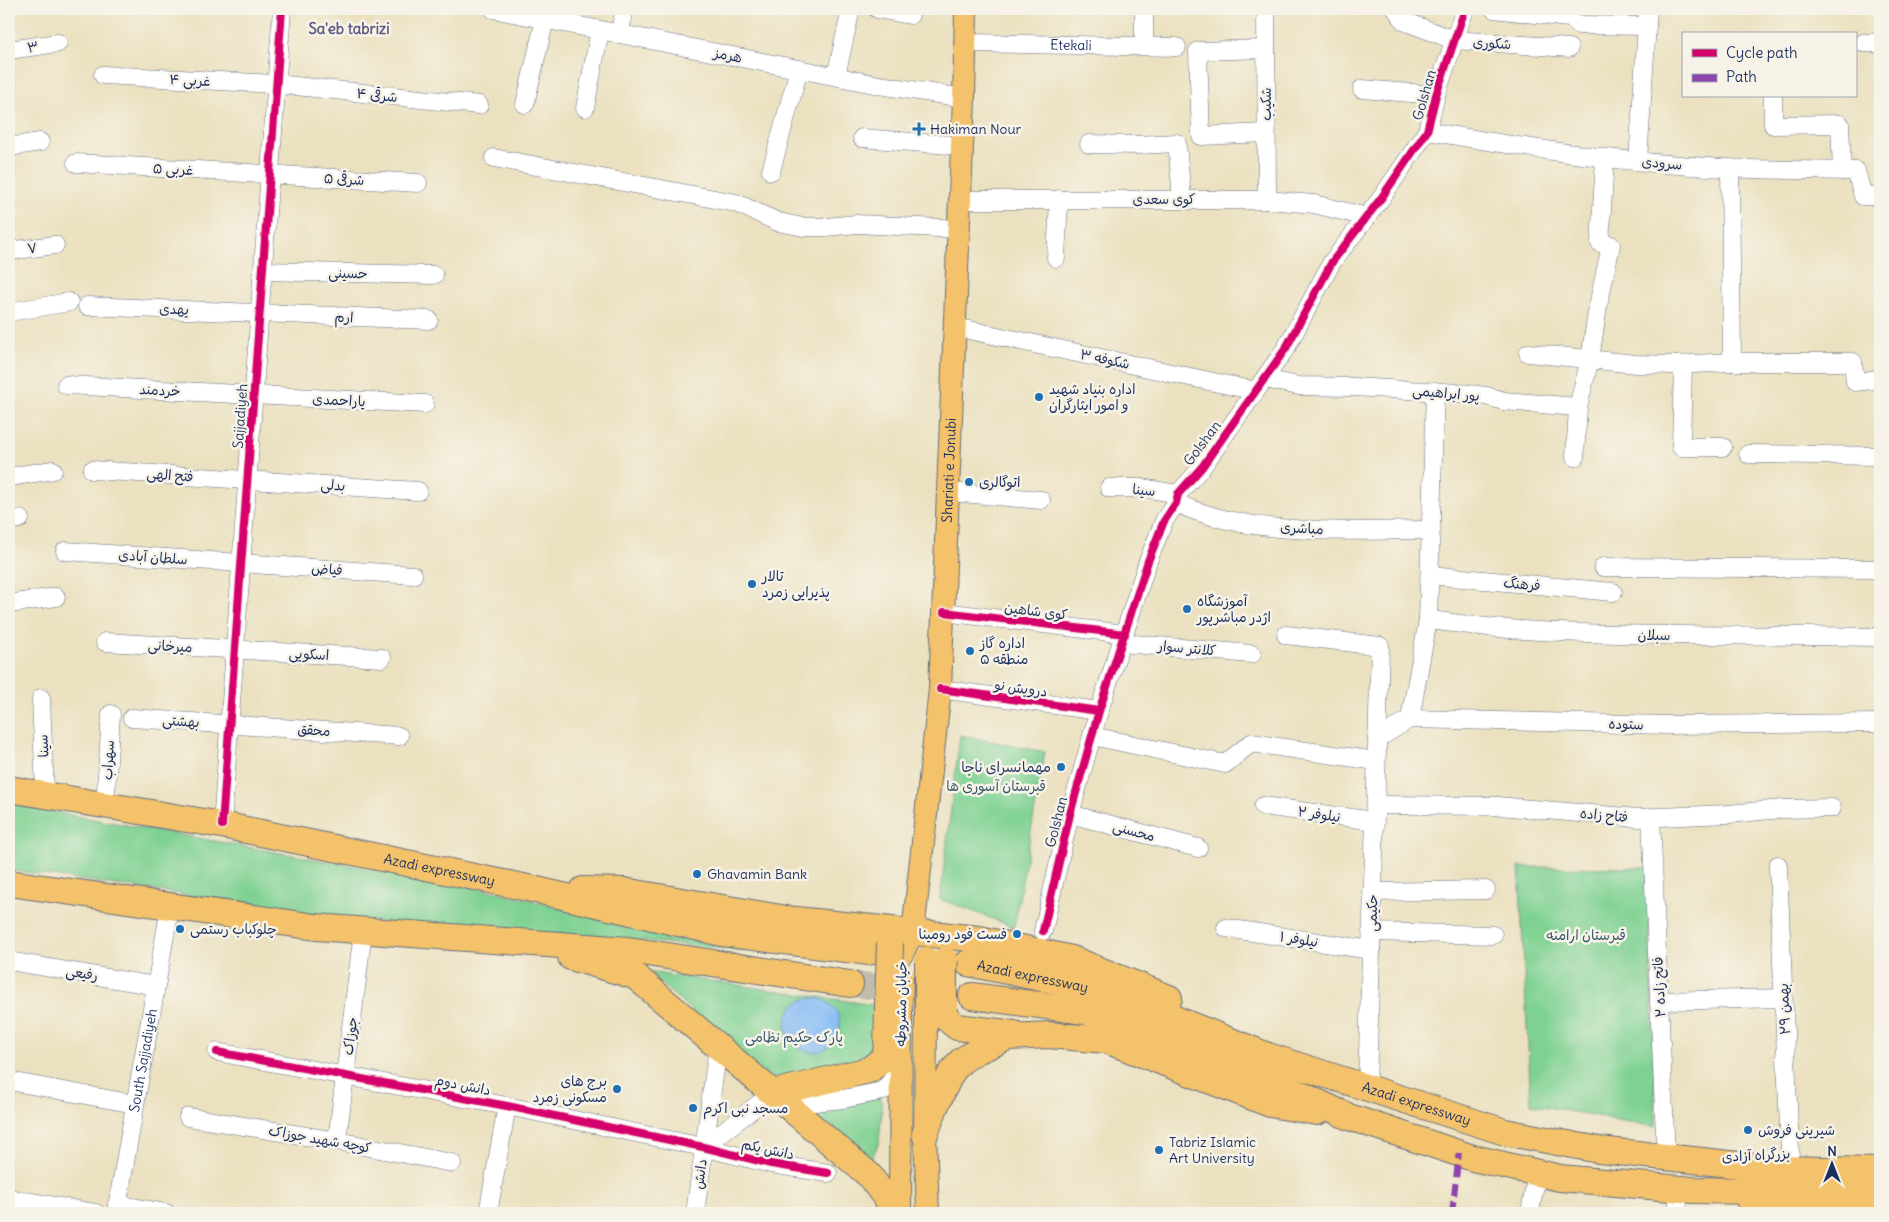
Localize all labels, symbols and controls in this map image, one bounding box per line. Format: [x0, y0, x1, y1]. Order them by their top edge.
district label: Sa'eb tabrizi [308, 19, 390, 38]
legend [1682, 32, 1856, 98]
street label: شکوری [1472, 33, 1512, 53]
street label: Etekali [1050, 36, 1092, 54]
street label: ۳ [26, 37, 40, 57]
street label: هرمز [711, 43, 744, 67]
text: Cycle path [1726, 43, 1798, 62]
text: Path [1726, 67, 1757, 86]
street label: Golshan [1408, 68, 1440, 122]
street label: ۴ غربی [169, 70, 211, 90]
street label: ۴ شرقی [355, 84, 399, 106]
street label: شکیب [1257, 87, 1275, 121]
place label: Hakiman Nour [930, 120, 1022, 138]
marker: Hakiman Nour [912, 122, 926, 136]
street label: سرودی [1641, 152, 1683, 174]
street label: ۵ غربی [152, 159, 194, 179]
street label: ۵ شرقی [323, 169, 365, 189]
street label: کوی سعدی [1133, 190, 1195, 208]
street label: ۷ [26, 238, 38, 258]
street label: حسینی [328, 264, 368, 282]
street label: یهدی [159, 299, 189, 319]
street label: ارم [334, 308, 354, 328]
street label: شکوفه ۳ [1079, 345, 1131, 373]
street label: خردمند [139, 380, 181, 400]
place label: اداره بنیاد شهید و امور ایثارگران [1049, 380, 1136, 414]
street label: پور ابراهیمی [1411, 381, 1480, 406]
street label: Sajjadiyeh [229, 383, 251, 449]
street label: یاراحمدی [312, 390, 366, 410]
marker: اداره بنیاد شهید و امور ایثارگران [1033, 391, 1045, 403]
street label: Shariati e Jonubi [938, 417, 960, 523]
street label: Golshan [1179, 417, 1225, 469]
street label: فتح الهی [146, 464, 194, 487]
place label: اتوگالری [979, 473, 1020, 491]
street label: بدلی [320, 475, 346, 495]
marker: اتوگالری [963, 476, 975, 488]
street label: سینا [1132, 480, 1156, 500]
street label: مباشری [1280, 518, 1324, 538]
street label: سلطان آبادی [118, 546, 188, 568]
street label: فیاض [311, 559, 343, 579]
place label: تالار پذیرایی زمرد [761, 567, 830, 602]
street label: فرهنگ [1503, 573, 1541, 595]
marker: تالار پذیرایی زمرد [746, 578, 758, 590]
place label: آموزشگاه اژدر مباشرپور [1196, 592, 1271, 627]
street label: کوی شاهین [1003, 598, 1069, 624]
marker: آموزشگاه اژدر مباشرپور [1181, 603, 1193, 615]
street label: سبلان [1638, 626, 1670, 644]
place label: اداره گاز منطقه ۵ [979, 634, 1028, 668]
street label: میرخانی [147, 636, 193, 656]
street label: کلانتر سوار [1156, 636, 1217, 660]
street label: اسکویی [288, 644, 330, 664]
marker: اداره گاز منطقه ۵ [964, 645, 976, 657]
street label: درویش نو [992, 675, 1049, 701]
street label: بهشتی [162, 711, 200, 731]
street label: ستوده [1608, 714, 1644, 734]
street label: محقق [297, 720, 331, 740]
street label: سینا [33, 734, 53, 758]
street label: سهراب [98, 740, 118, 780]
place label: مهمانسرای ناجا [961, 758, 1051, 776]
marker: مهمانسرای ناجا [1055, 761, 1067, 773]
park label: قبرستان آسوری ها [946, 777, 1046, 795]
street label: Golshan [1041, 795, 1071, 849]
street label: نیلوفر ۲ [1296, 802, 1342, 827]
street label: فتاح زاده [1579, 804, 1629, 827]
street label: محسنی [1111, 817, 1157, 845]
street label: Azadi expressway [382, 850, 497, 890]
place label: Ghavamin Bank [707, 865, 807, 883]
marker: Ghavamin Bank [691, 868, 703, 880]
street label: حکیمی [1363, 894, 1381, 932]
place label: چلوکباب رستمی [190, 920, 277, 939]
marker: چلوکباب رستمی [174, 923, 186, 935]
place label: فست فود رومینا [919, 925, 1007, 943]
park label: قبرستان ارامنه [1546, 926, 1626, 944]
street label: نیلوفر ۱ [1278, 927, 1320, 952]
marker: فست فود رومینا [1011, 928, 1023, 940]
street label: Azadi expressway [975, 956, 1090, 996]
street label: فاتح زاده ۲ [1648, 956, 1671, 1018]
street label: خیابان مشروطه [891, 961, 911, 1047]
street label: رفیعی [65, 962, 99, 984]
street label: ۲۹ بهمن [1774, 983, 1794, 1035]
street label: South Sajjadiyeh [125, 1007, 161, 1114]
street label: جوزاک [339, 1016, 361, 1056]
park label: پارک حکیم نظامی [745, 1028, 843, 1048]
street label: دانش دوم [433, 1071, 492, 1101]
place label: برج های مسکونی زمرد [533, 1072, 607, 1106]
street label: Azadi expressway [1360, 1078, 1473, 1129]
marker: برج های مسکونی زمرد [611, 1083, 623, 1095]
place label: مسجد نبی اکرم [703, 1099, 788, 1120]
marker: مسجد نبی اکرم [687, 1102, 699, 1114]
street label: کوچه شهید جوزاک [267, 1121, 373, 1158]
place label: شیرینی فروش [1758, 1121, 1835, 1139]
marker: شیرینی فروش [1742, 1124, 1754, 1136]
place label: Tabriz Islamic Art University [1169, 1133, 1256, 1167]
street label: دانش یکم [740, 1135, 796, 1165]
north arrow [1806, 1140, 1856, 1190]
text: N [1827, 1142, 1837, 1160]
marker: Tabriz Islamic Art University [1153, 1144, 1165, 1156]
street label: بزرگراه آزادی [1721, 1144, 1791, 1166]
street label: دانش [689, 1158, 711, 1190]

